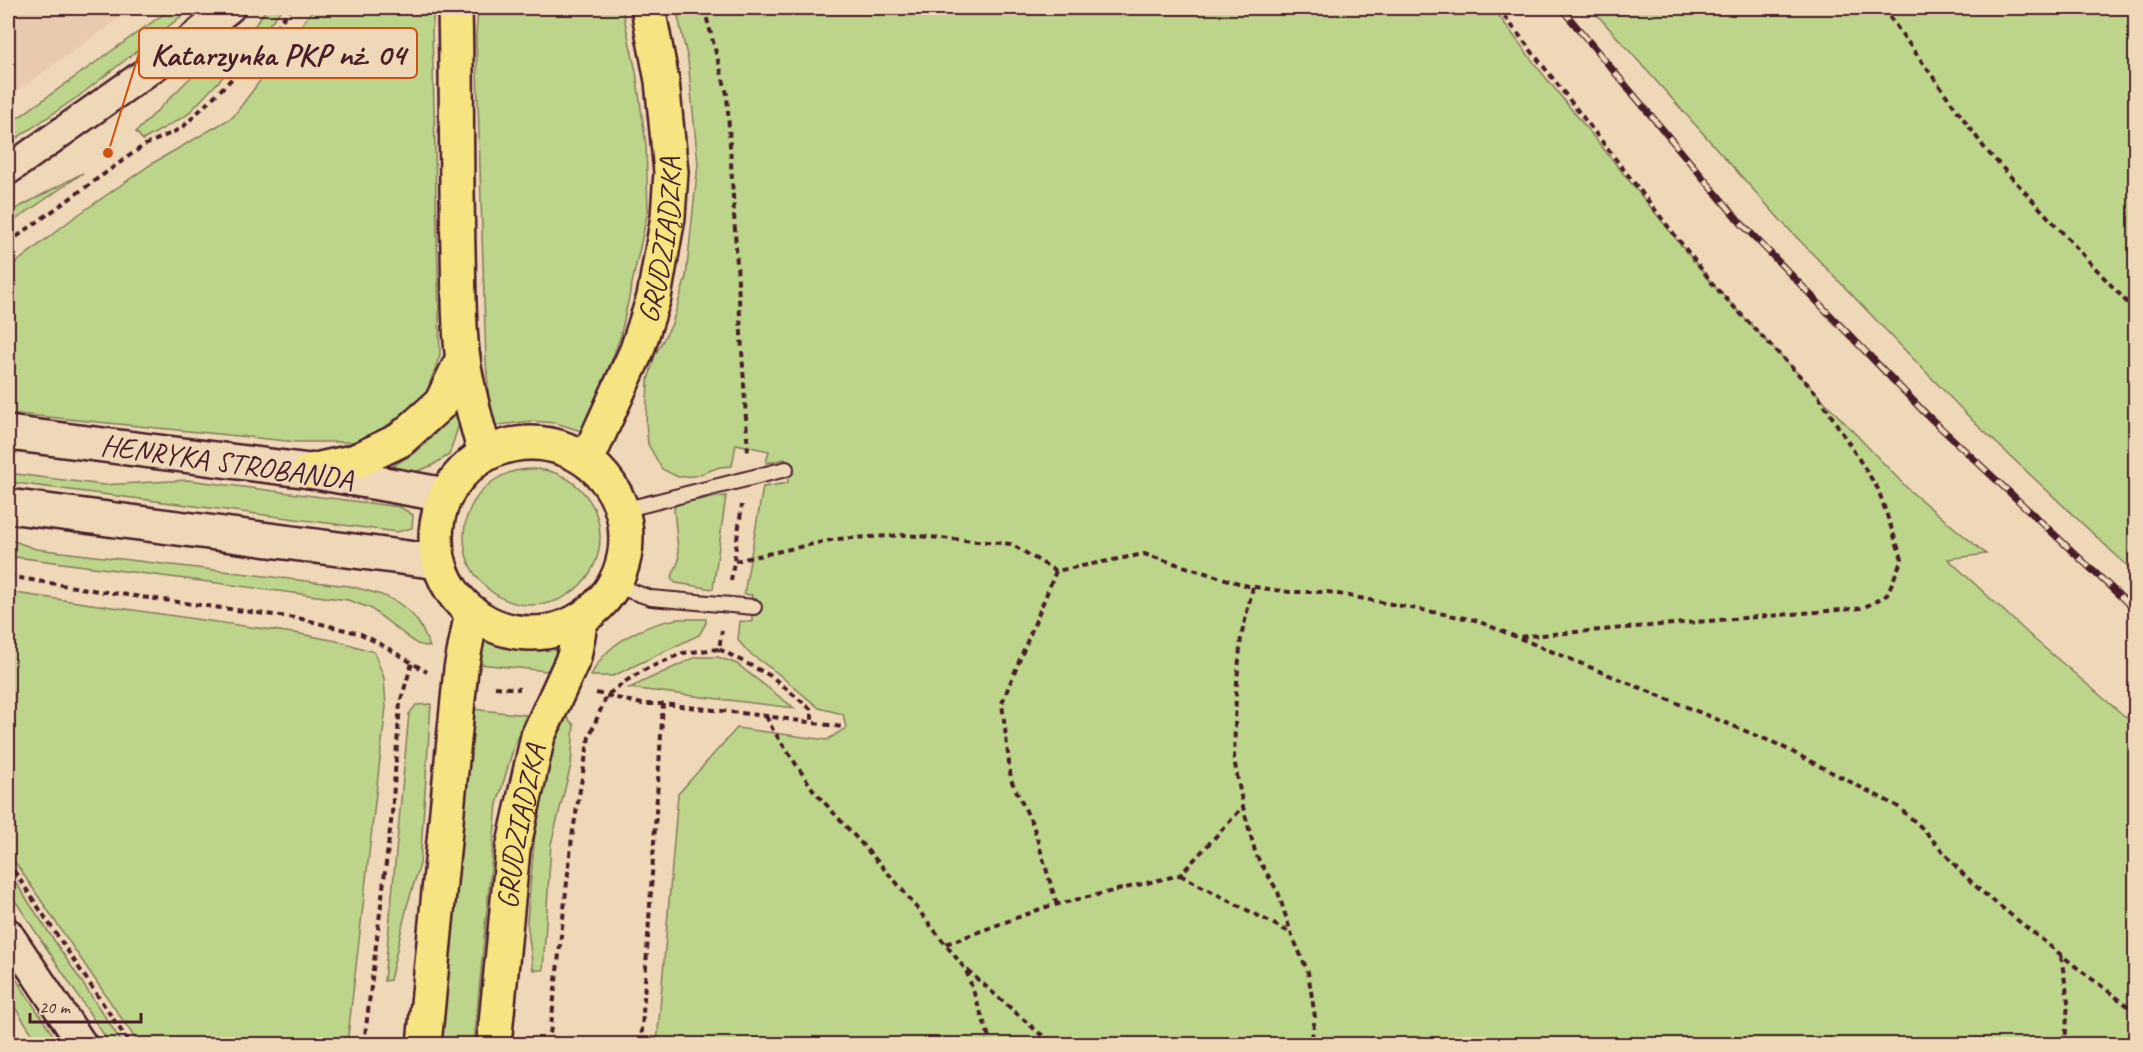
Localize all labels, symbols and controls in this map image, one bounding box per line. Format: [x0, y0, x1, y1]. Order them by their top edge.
callout: Katarzynka PKP nż. 04 [139, 28, 417, 78]
text: Katarzynka PKP nż. 04 [151, 34, 409, 75]
street label: GRUDZIĄDZKA [628, 154, 690, 327]
street label: HENRYKA STROBANDA [99, 426, 356, 499]
street label: GRUDZIĄDZKA [488, 739, 555, 911]
scale bar [30, 986, 141, 1024]
text: 20 m [39, 996, 72, 1018]

